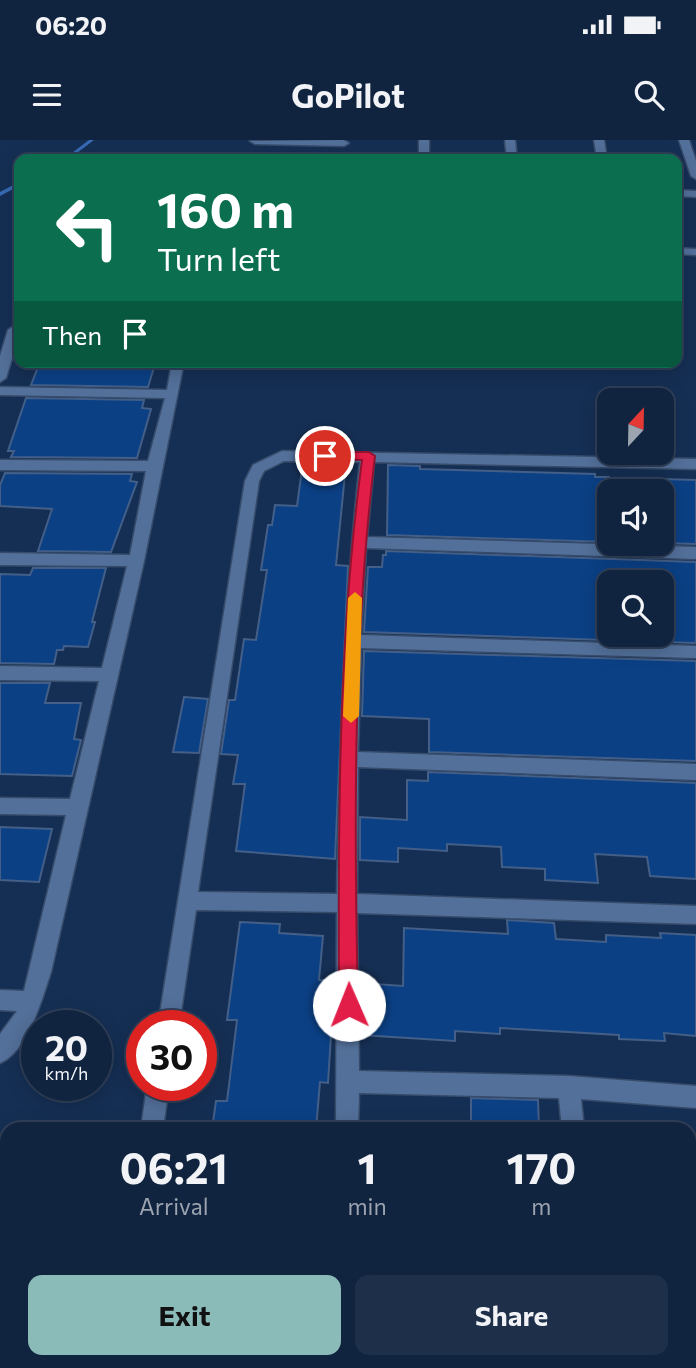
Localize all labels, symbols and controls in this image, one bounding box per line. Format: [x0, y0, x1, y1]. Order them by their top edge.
text: 06:20 [35, 9, 107, 40]
text: GoPilot [291, 75, 405, 115]
icon: menu [28, 76, 66, 114]
icon: search [630, 76, 668, 114]
text: 160 m [157, 178, 294, 238]
icon: left [42, 182, 133, 273]
text: Turn left [157, 238, 281, 278]
icon: arrive [116, 315, 154, 353]
text: Then [42, 319, 102, 350]
north arrow [597, 388, 674, 466]
map controls [597, 388, 674, 647]
pin [295, 426, 355, 486]
icon: arrive [306, 437, 344, 475]
button: sound [597, 479, 674, 556]
button: search [597, 570, 674, 647]
position arrow [312, 968, 386, 1042]
speed limit sign: 30 [126, 1010, 217, 1101]
text: 20 [45, 1025, 88, 1068]
text: km/h [45, 1062, 88, 1084]
text: 06:21 [120, 1141, 228, 1193]
text: 1 [358, 1141, 377, 1193]
text: 170 [506, 1141, 576, 1193]
text: Arrival [139, 1192, 209, 1220]
text: min [347, 1192, 387, 1220]
text: m [531, 1192, 551, 1220]
button: Exit [28, 1275, 341, 1355]
button: Share [355, 1275, 668, 1355]

